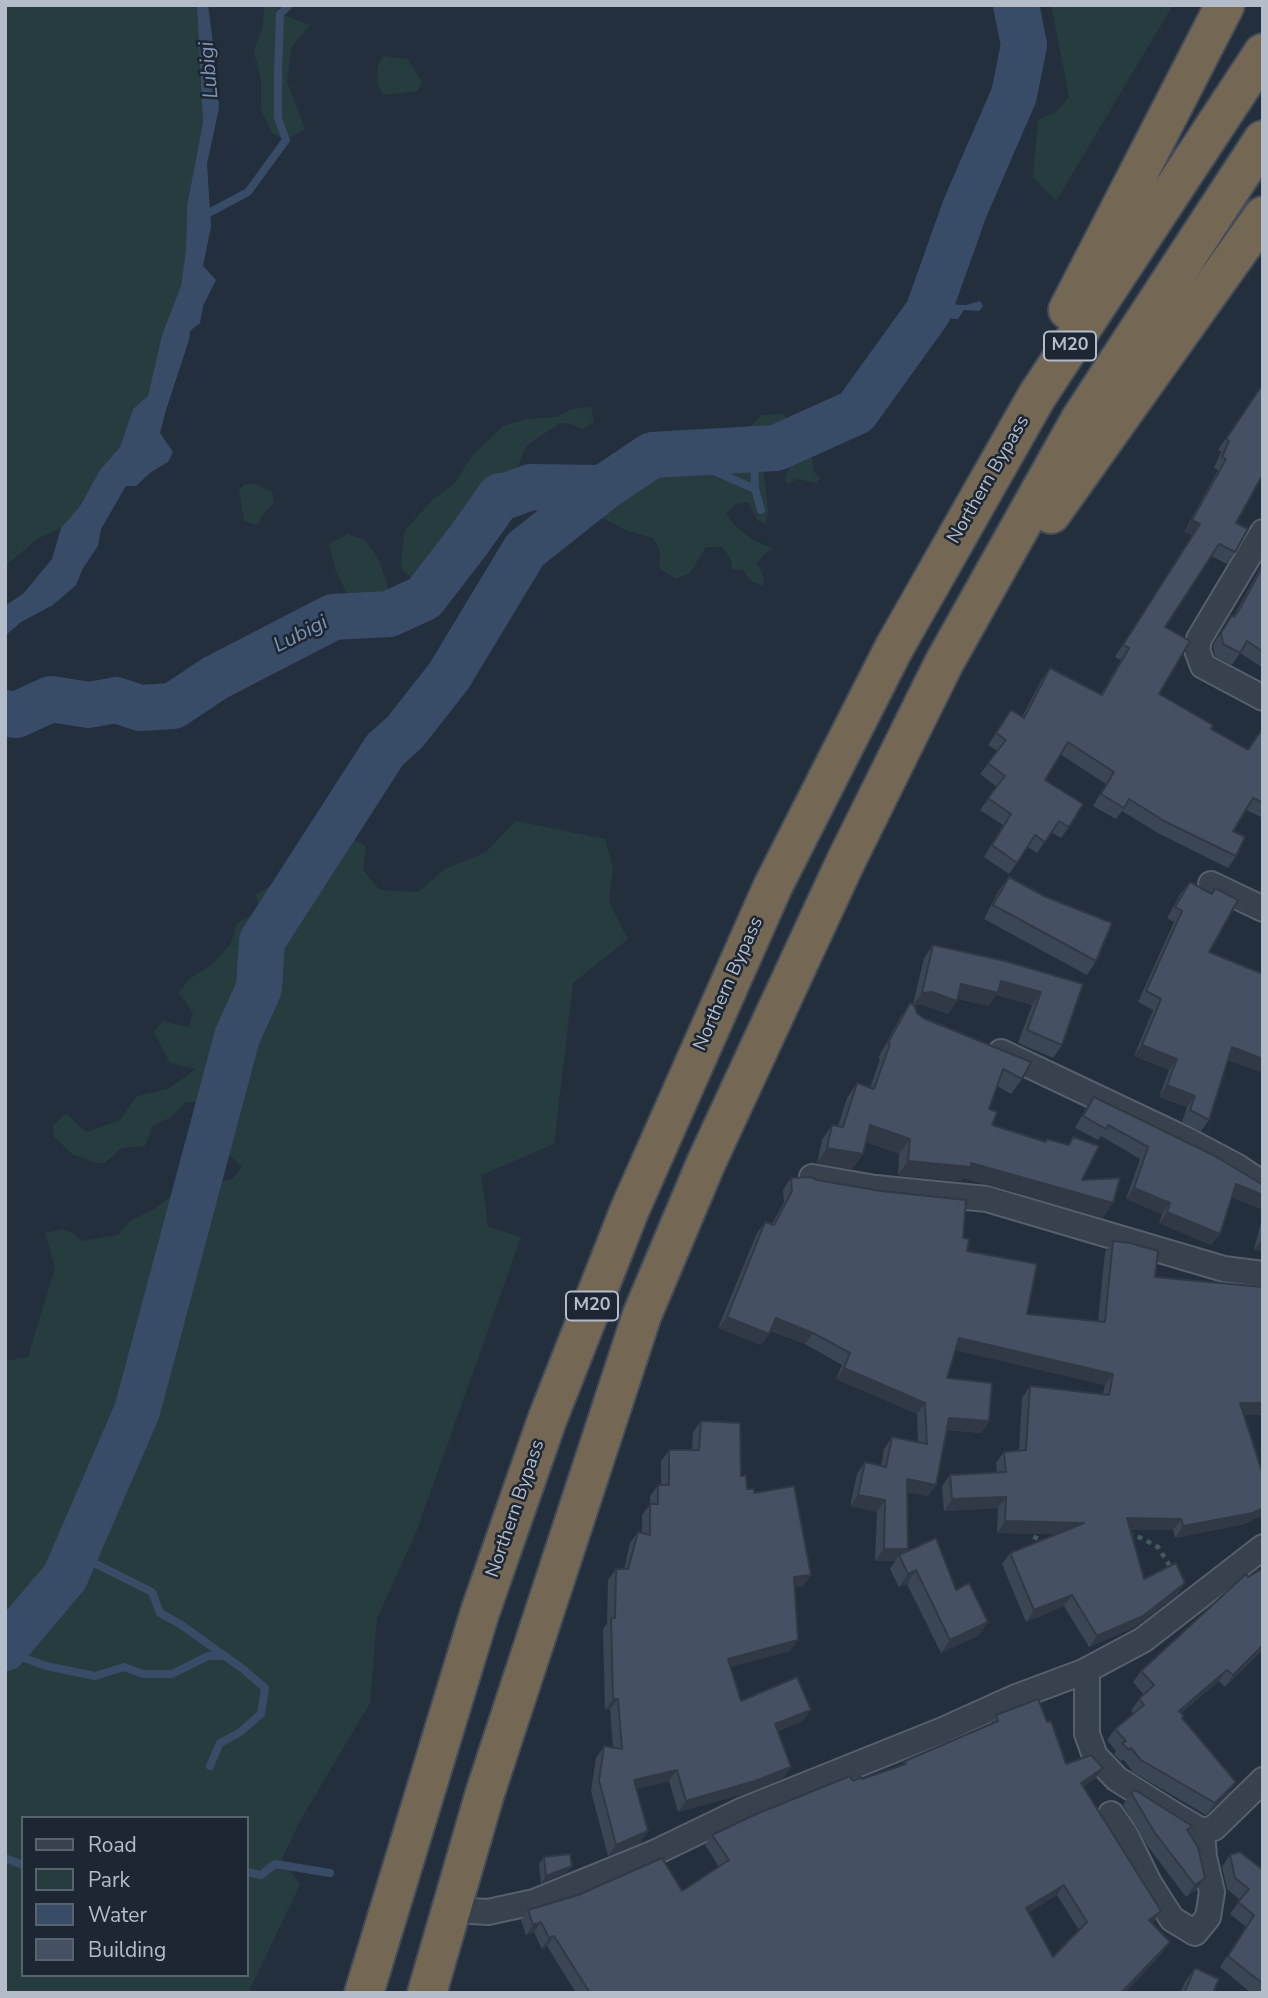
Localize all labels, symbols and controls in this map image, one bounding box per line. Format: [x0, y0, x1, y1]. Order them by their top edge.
water label: Lubigi [195, 40, 225, 100]
road number: M20 [1044, 332, 1096, 360]
street label: Northern Bypass [943, 412, 1035, 548]
water label: Lubigi [270, 611, 332, 659]
street label: Northern Bypass [689, 914, 769, 1054]
road number: M20 [566, 1292, 618, 1321]
street label: Northern Bypass [482, 1437, 550, 1581]
legend [21, 1816, 248, 1977]
text: Road [88, 1831, 137, 1859]
text: Park [88, 1866, 130, 1894]
text: Water [88, 1901, 147, 1929]
text: Building [88, 1936, 166, 1964]

